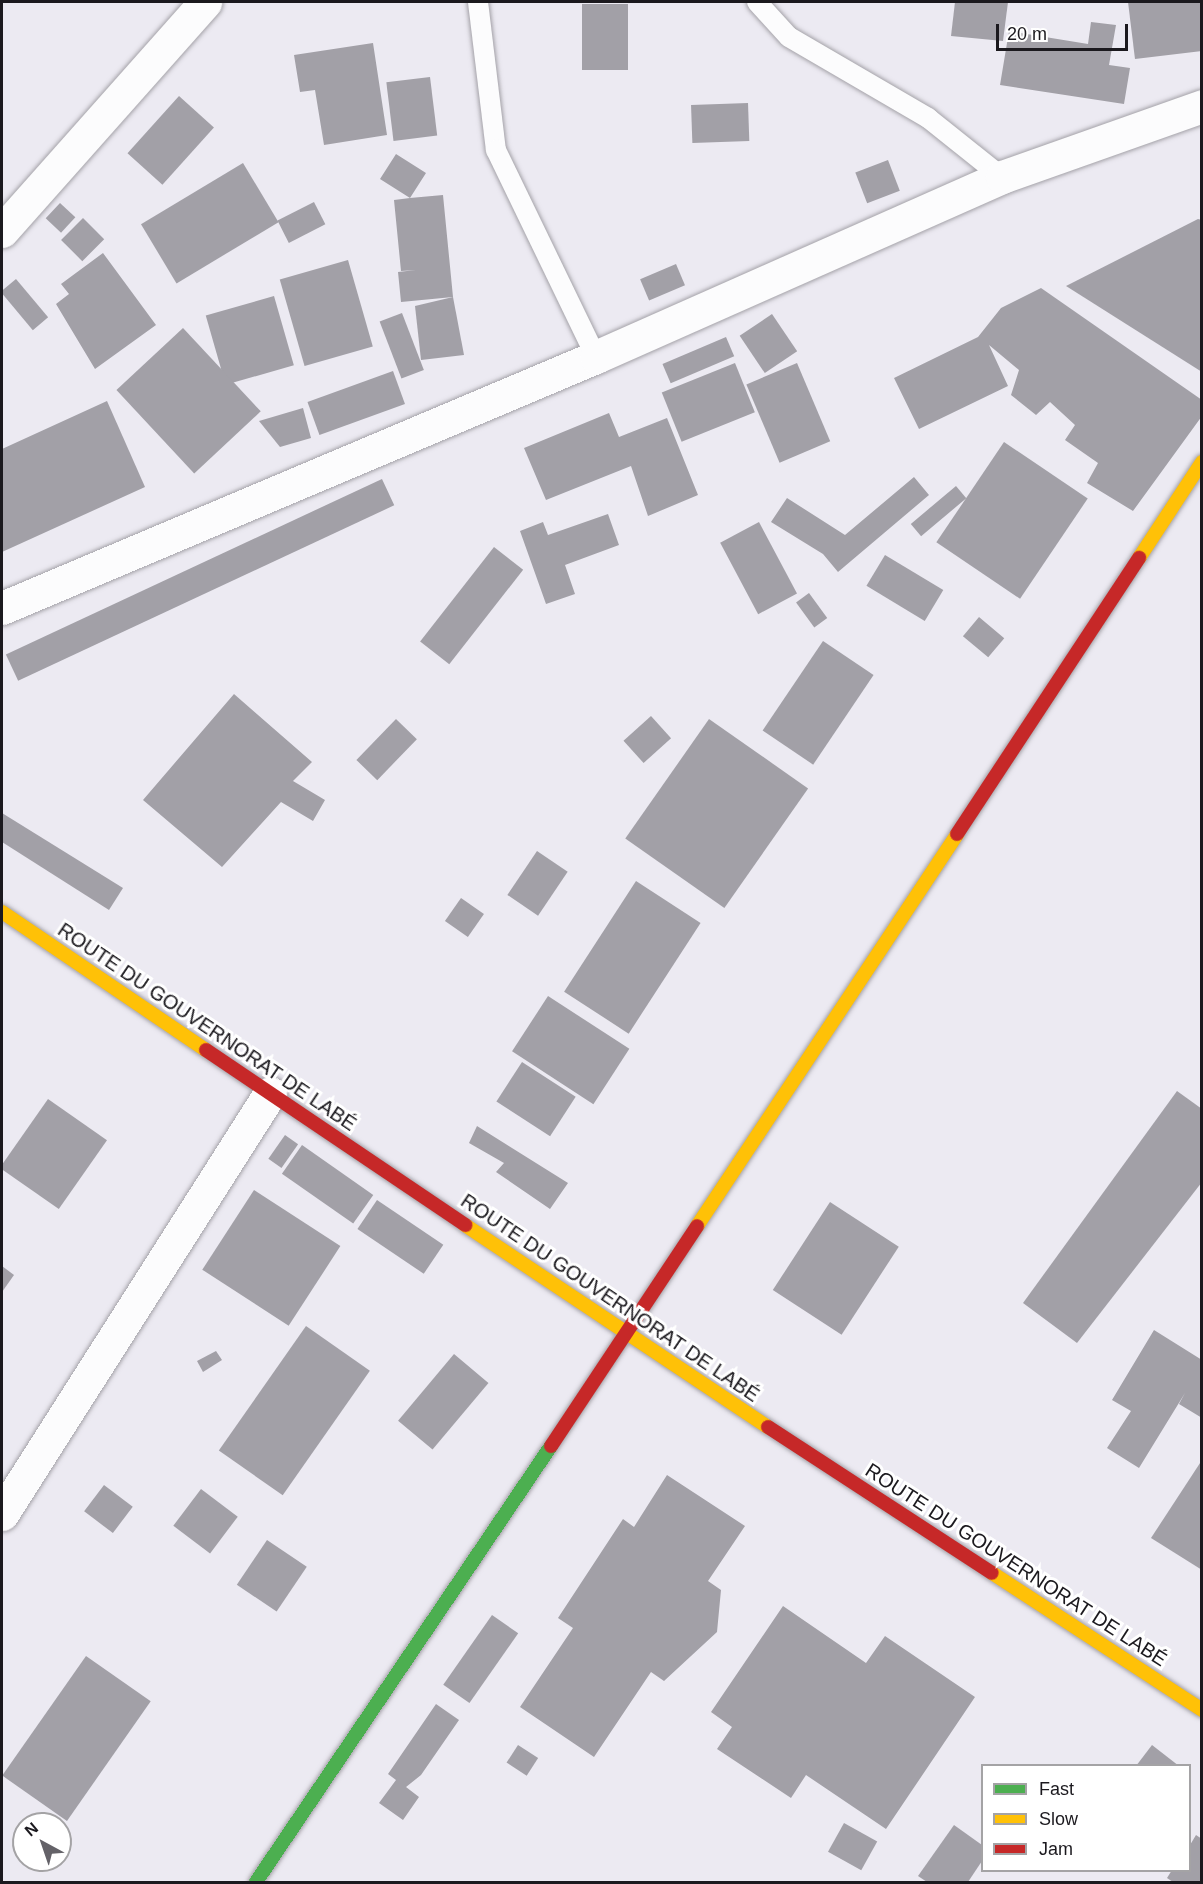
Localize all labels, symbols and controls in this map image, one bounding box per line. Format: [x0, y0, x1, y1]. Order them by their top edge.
scale bar [999, 12, 1131, 50]
text: 20 m [1007, 24, 1047, 44]
street label: ROUTE DU GOUVERNORAT DE LABÉ [53, 918, 361, 1136]
street label: ROUTE DU GOUVERNORAT DE LABÉ [456, 1189, 764, 1407]
street label: ROUTE DU GOUVERNORAT DE LABÉ [861, 1458, 1171, 1672]
legend [981, 1764, 1191, 1872]
text: Fast [1039, 1779, 1074, 1799]
text: Slow [1039, 1809, 1078, 1829]
north arrow [12, 1812, 72, 1872]
text: N [22, 1819, 41, 1840]
text: Jam [1039, 1839, 1073, 1859]

